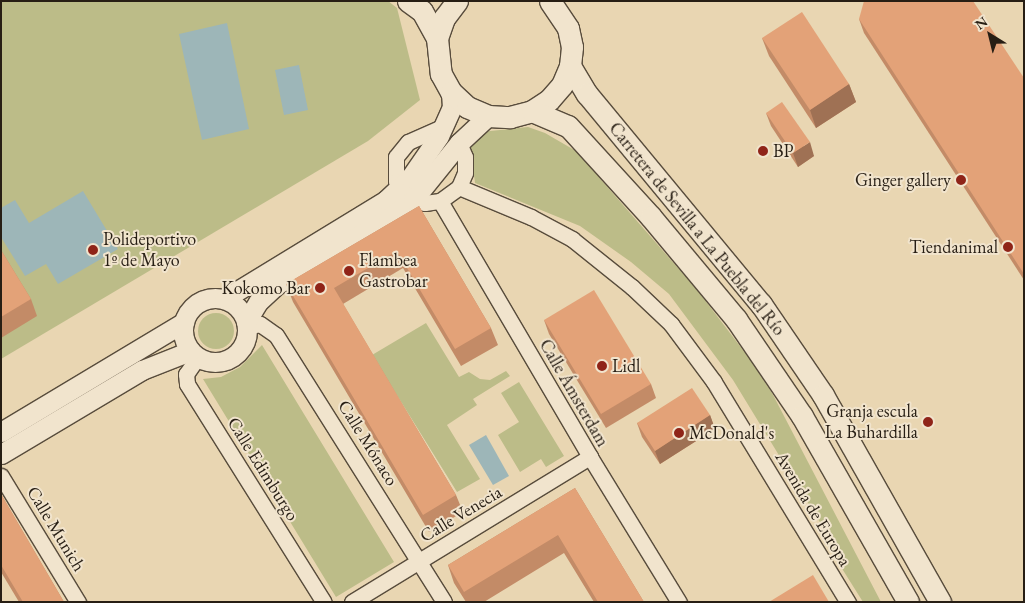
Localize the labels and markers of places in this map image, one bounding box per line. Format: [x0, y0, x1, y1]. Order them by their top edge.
place label: BP [773, 140, 794, 162]
marker: BP [757, 145, 769, 157]
place label: Ginger gallery [855, 169, 951, 191]
marker: Ginger gallery [955, 174, 967, 186]
place label: Polideportivo 1º de Mayo [103, 229, 196, 272]
place label: Tiendanimal [909, 236, 998, 258]
marker: Tiendanimal [1002, 241, 1014, 253]
marker: Polideportivo 1º de Mayo [87, 244, 99, 256]
place label: Flambea Gastrobar [359, 250, 428, 292]
marker: Flambea Gastrobar [343, 265, 355, 277]
place label: Kokomo Bar [221, 277, 310, 299]
marker: Kokomo Bar [314, 282, 326, 294]
place label: Lidl [612, 355, 640, 377]
marker: Lidl [596, 360, 608, 372]
place label: Granja escula La Buhardilla [825, 401, 918, 444]
marker: Granja escula La Buhardilla [922, 416, 934, 428]
place label: McDonald's [689, 422, 774, 444]
marker: McDonald's [673, 427, 685, 439]

